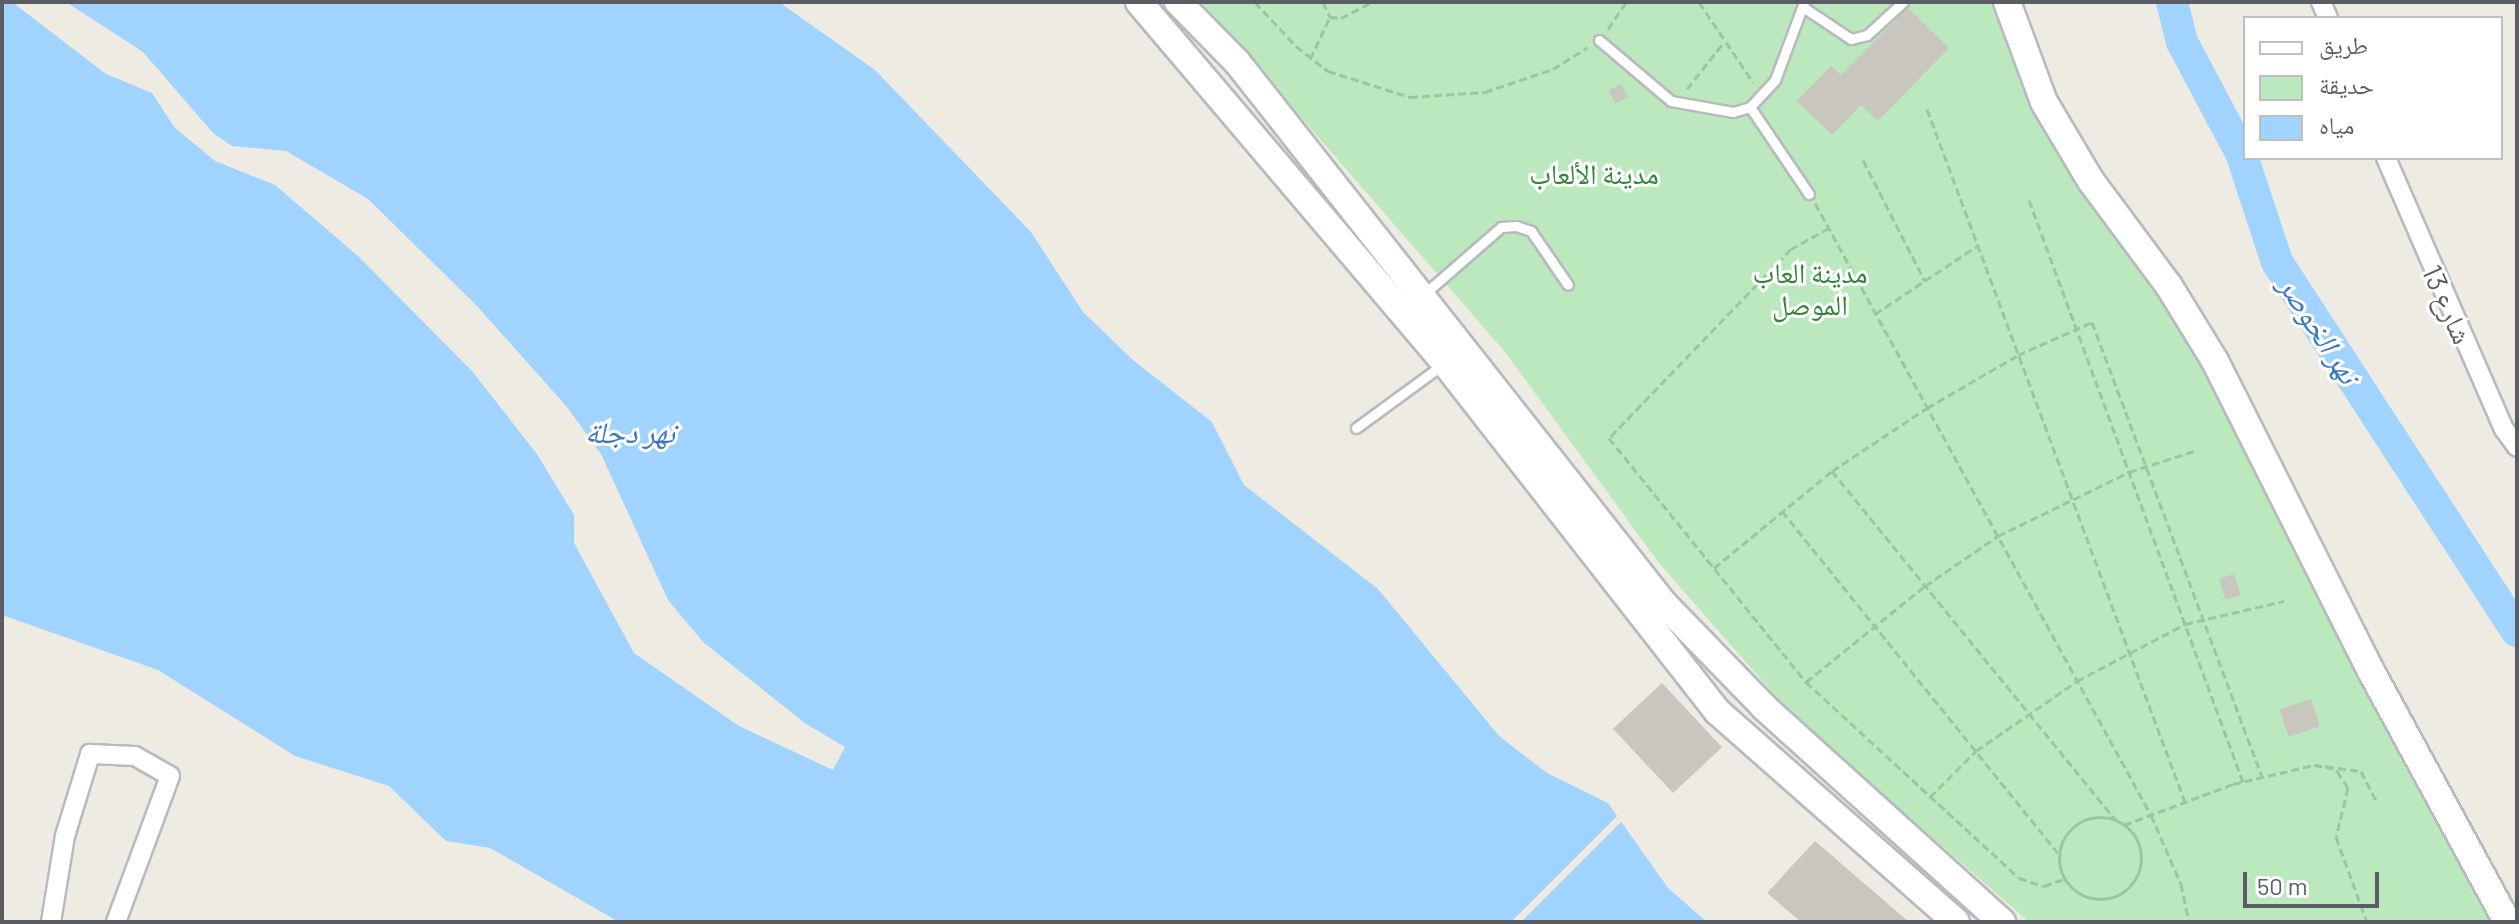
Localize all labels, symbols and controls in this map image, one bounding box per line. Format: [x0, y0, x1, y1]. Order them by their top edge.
legend [2243, 16, 2503, 160]
text: طريق [2319, 30, 2368, 59]
text: حديقة [2319, 70, 2374, 99]
text: مياه [2319, 110, 2354, 139]
park label: مدينة الألعاب [1529, 156, 1659, 190]
park label: مدينة العاب الموصل [1753, 255, 1867, 321]
street label: شارع 13 [2416, 259, 2480, 349]
water label: نهر الخوصر [2272, 269, 2368, 389]
water label: نهر دجلة [585, 413, 675, 449]
scale bar [2247, 856, 2383, 906]
text: 50 m [2257, 871, 2308, 900]

